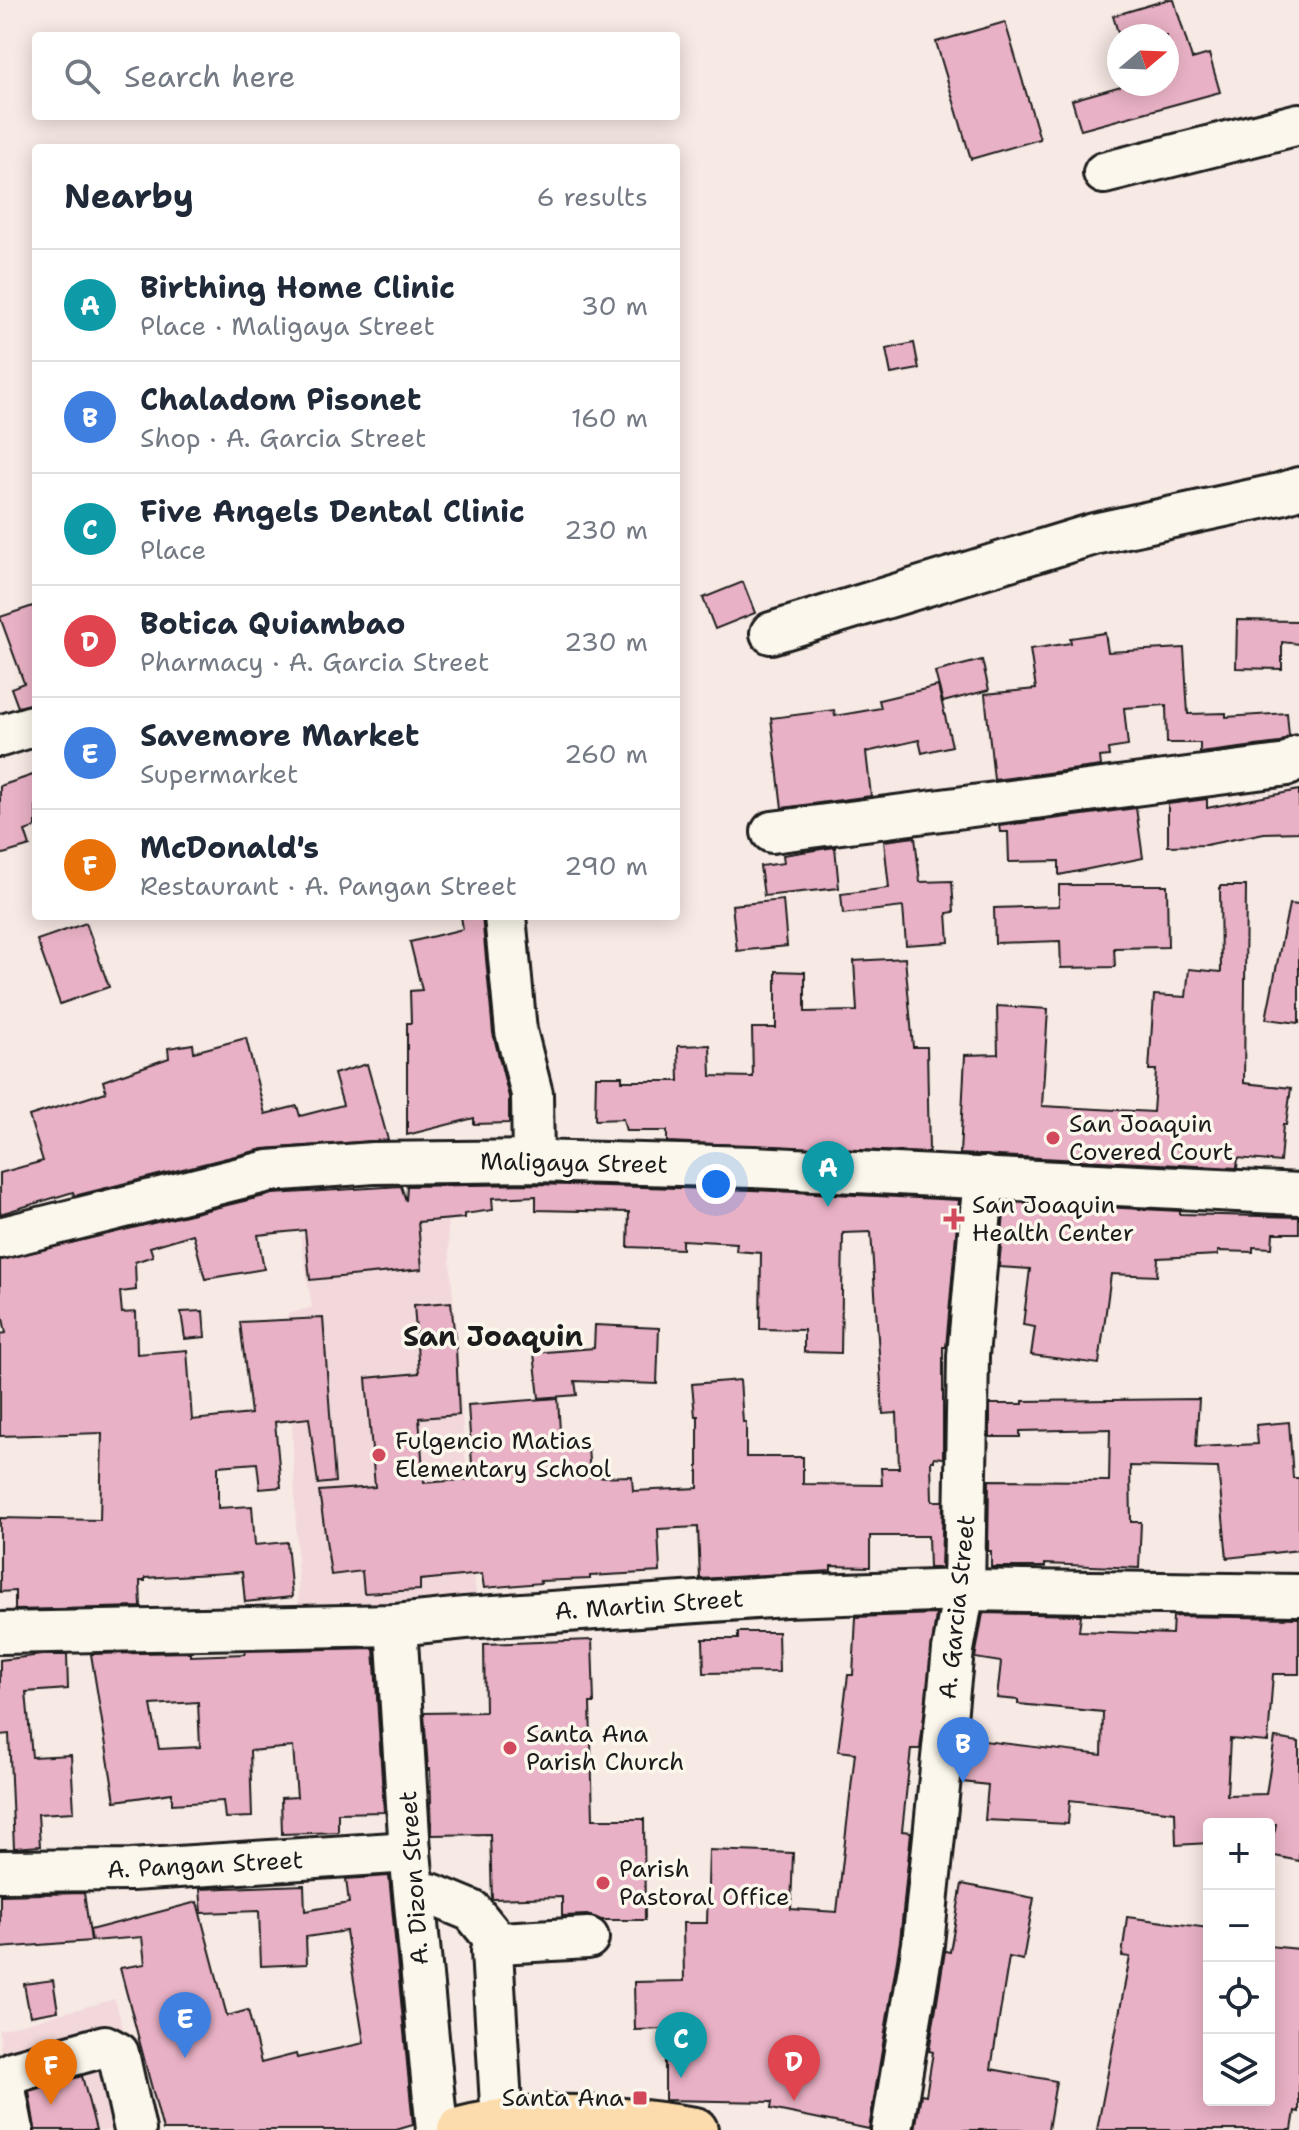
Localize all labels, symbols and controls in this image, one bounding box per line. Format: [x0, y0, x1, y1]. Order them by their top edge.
north arrow [1107, 24, 1179, 96]
search box [32, 32, 680, 120]
icon: search [60, 54, 104, 98]
text: Search here [124, 56, 295, 97]
text: Nearby [64, 173, 194, 219]
text: 6 results [536, 179, 648, 214]
text: Birthing Home Clinic [140, 267, 455, 308]
text: A [80, 288, 100, 323]
text: 30 m [581, 288, 648, 323]
text: Place · Maligaya Street [140, 308, 435, 343]
text: Chaladom Pisonet [140, 379, 421, 420]
text: B [82, 400, 98, 435]
text: 160 m [571, 400, 648, 435]
text: Shop · A. Garcia Street [140, 420, 426, 455]
text: Five Angels Dental Clinic [140, 491, 525, 532]
text: C [82, 512, 98, 547]
text: 230 m [564, 512, 648, 547]
text: Place [140, 532, 206, 567]
text: Botica Quiambao [140, 603, 406, 644]
text: D [81, 624, 99, 659]
text: 230 m [564, 624, 648, 659]
text: Pharmacy · A. Garcia Street [140, 644, 489, 679]
text: Savemore Market [140, 715, 419, 756]
text: E [81, 736, 99, 771]
text: 260 m [564, 736, 648, 771]
text: Supermarket [140, 756, 298, 791]
text: McDonald's [140, 827, 319, 868]
text: F [82, 848, 98, 883]
text: 290 m [564, 848, 648, 883]
text: Restaurant · A. Pangan Street [140, 868, 517, 903]
place label: San Joaquin Covered Court [1069, 1108, 1233, 1168]
marker: San Joaquin Covered Court [1044, 1129, 1062, 1147]
pin: A [802, 1141, 854, 1207]
street label: Maligaya Street [480, 1145, 668, 1181]
your location [696, 1164, 736, 1204]
place label: San Joaquin Health Center [972, 1189, 1134, 1249]
marker: San Joaquin Health Center [943, 1208, 965, 1230]
district label: San Joaquin [403, 1317, 583, 1355]
place label: Fulgencio Matias Elementary School [395, 1425, 612, 1485]
marker: Fulgencio Matias Elementary School [370, 1446, 388, 1464]
street label: A. Garcia Street [931, 1513, 983, 1701]
street label: A. Martin Street [554, 1582, 744, 1628]
pin: B [937, 1717, 989, 1783]
place label: Santa Ana Parish Church [526, 1718, 684, 1778]
marker: Santa Ana Parish Church [501, 1739, 519, 1757]
street label: A. Dizon Street [392, 1790, 436, 1966]
map controls [1203, 1818, 1275, 2106]
button: + [1203, 1818, 1275, 1890]
street label: A. Pangan Street [106, 1844, 304, 1886]
place label: Parish Pastoral Office [619, 1853, 790, 1913]
marker: Parish Pastoral Office [594, 1874, 612, 1892]
button: − [1203, 1890, 1275, 1962]
button: locate [1203, 1962, 1275, 2034]
pin: E [159, 1992, 211, 2058]
pin: C [655, 2012, 707, 2078]
button: layers [1203, 2034, 1275, 2106]
pin: D [768, 2035, 820, 2101]
pin: F [25, 2039, 77, 2105]
place label: Santa Ana [502, 2082, 624, 2114]
marker: Santa Ana [631, 2089, 649, 2107]

